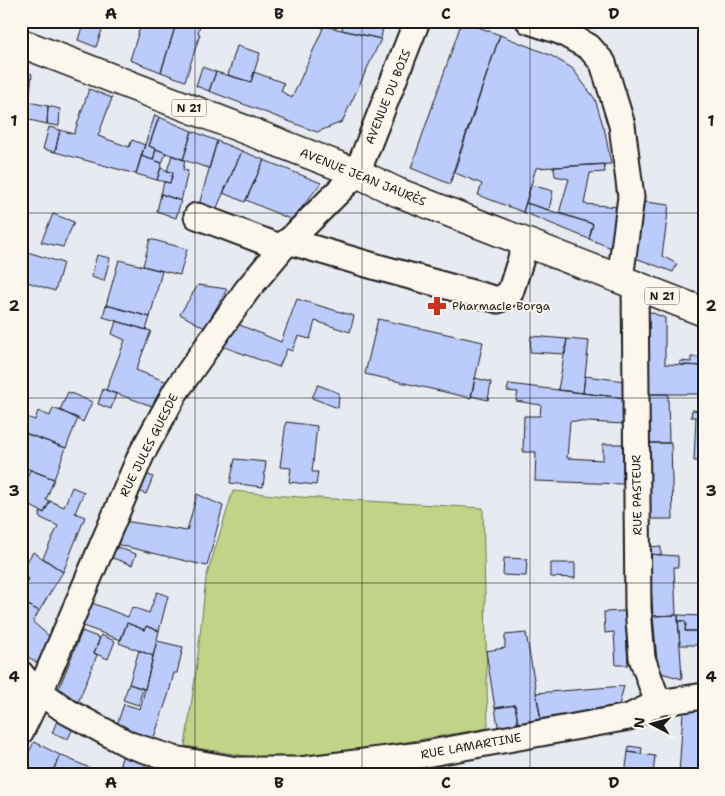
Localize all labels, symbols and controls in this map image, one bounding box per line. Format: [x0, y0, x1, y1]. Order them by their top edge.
text: A [105, 3, 117, 24]
text: B [274, 3, 284, 24]
text: C [441, 3, 451, 24]
text: D [608, 3, 620, 24]
street label: AVENUE DU BOIS [362, 47, 414, 147]
road number: N 21 [172, 100, 206, 116]
text: 1 [10, 110, 18, 131]
text: 1 [707, 110, 715, 131]
street label: AVENUE JEAN JAURÈS [298, 144, 429, 210]
road number: N 21 [644, 288, 680, 304]
text: 2 [8, 295, 20, 316]
pharmacy icon: Pharmacie Borga [426, 295, 448, 317]
text: 2 [705, 295, 717, 316]
place label: Pharmacie Borga [452, 298, 551, 314]
street label: RUE JULES GUESDE [116, 391, 182, 499]
street label: RUE PASTEUR [628, 455, 646, 535]
text: 3 [8, 480, 20, 501]
text: 3 [705, 480, 717, 501]
text: 4 [8, 666, 20, 687]
text: 4 [705, 666, 717, 687]
north arrow [628, 698, 678, 748]
text: N [630, 716, 649, 729]
street label: RUE LAMARTINE [419, 729, 523, 763]
text: A [105, 772, 117, 793]
text: B [274, 772, 284, 793]
text: C [441, 772, 451, 793]
text: D [608, 772, 620, 793]

